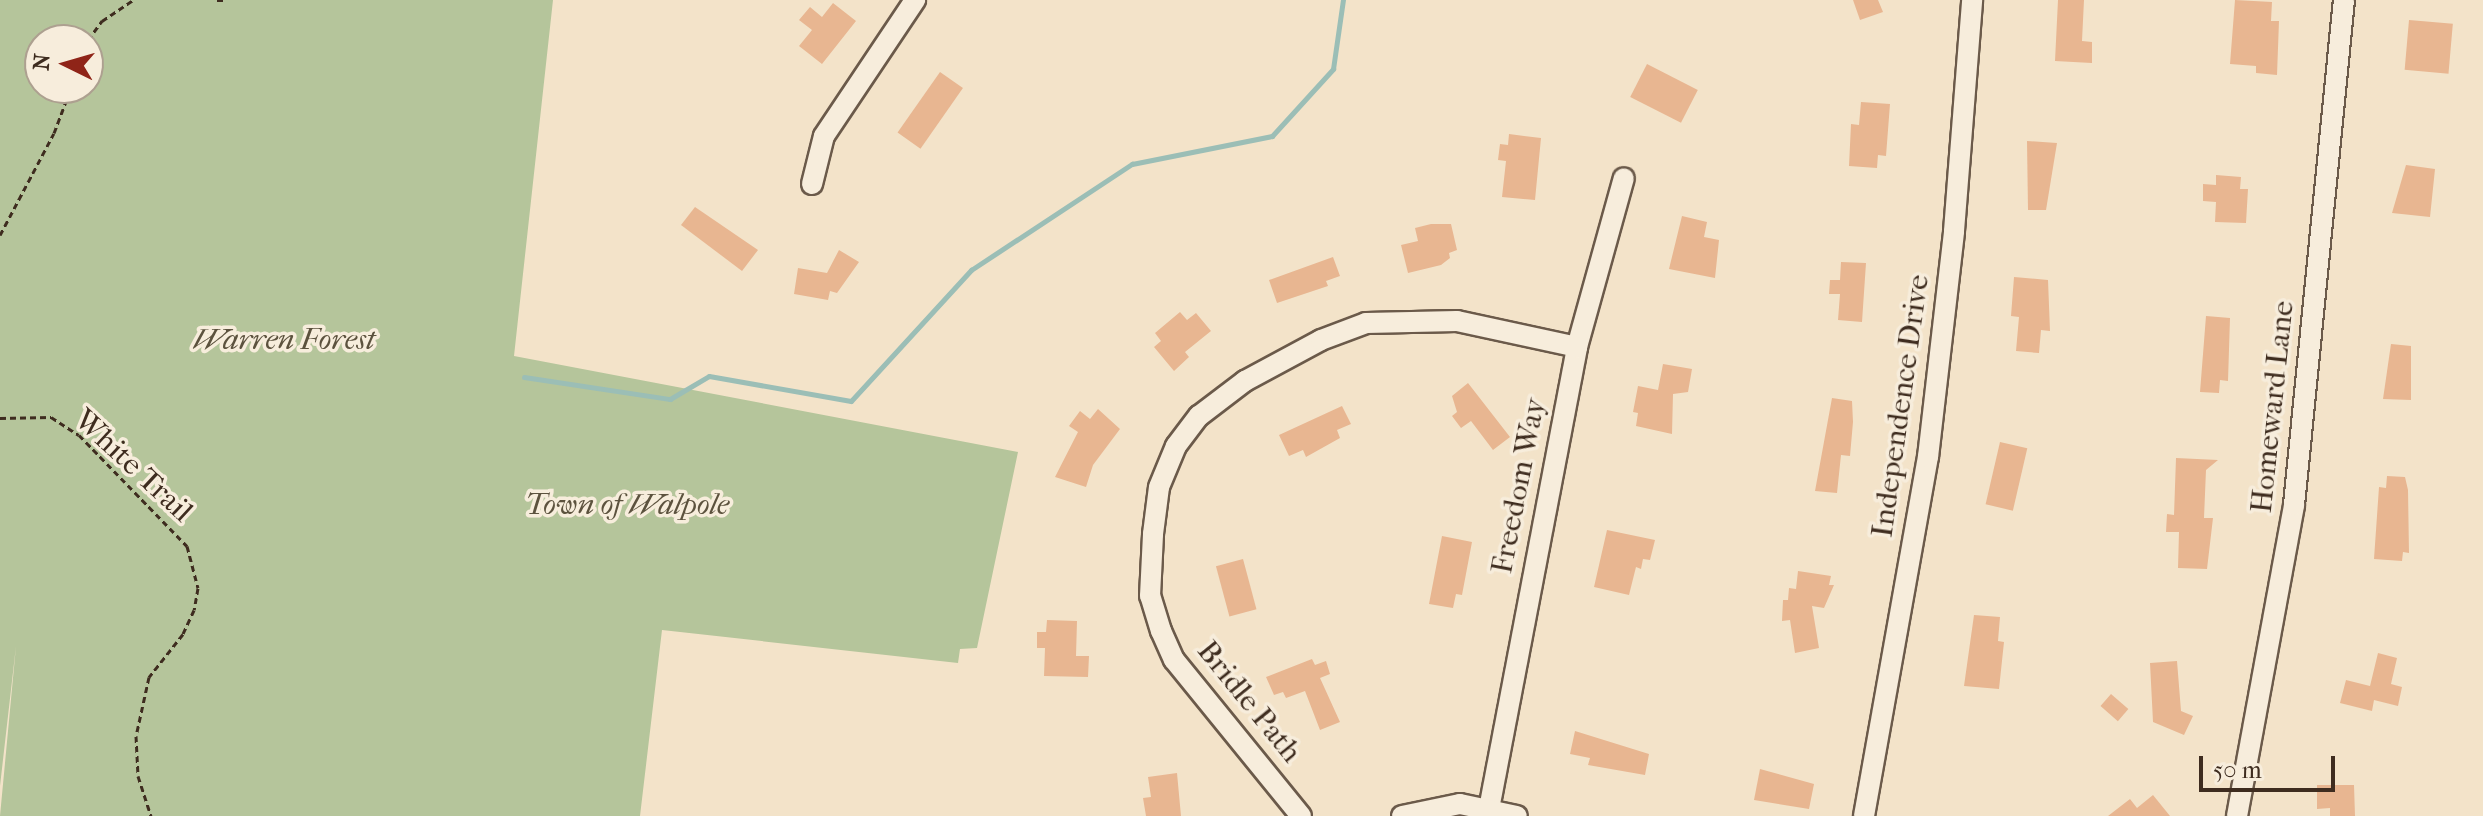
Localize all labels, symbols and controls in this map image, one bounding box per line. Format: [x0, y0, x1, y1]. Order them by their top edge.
north arrow [24, 24, 104, 104]
text: N [28, 53, 56, 72]
street label: Independence Drive [1865, 272, 1937, 540]
street label: Homeward Lane [2244, 299, 2302, 515]
park label: Warren Forest [193, 322, 375, 358]
street label: Freedom Way [1484, 395, 1554, 577]
street label: White Trail [66, 402, 200, 530]
park label: Town of Walpole [525, 487, 729, 523]
street label: Bridle Path [1189, 634, 1309, 770]
scale bar [2203, 740, 2339, 790]
text: 50 m [2213, 756, 2262, 784]

